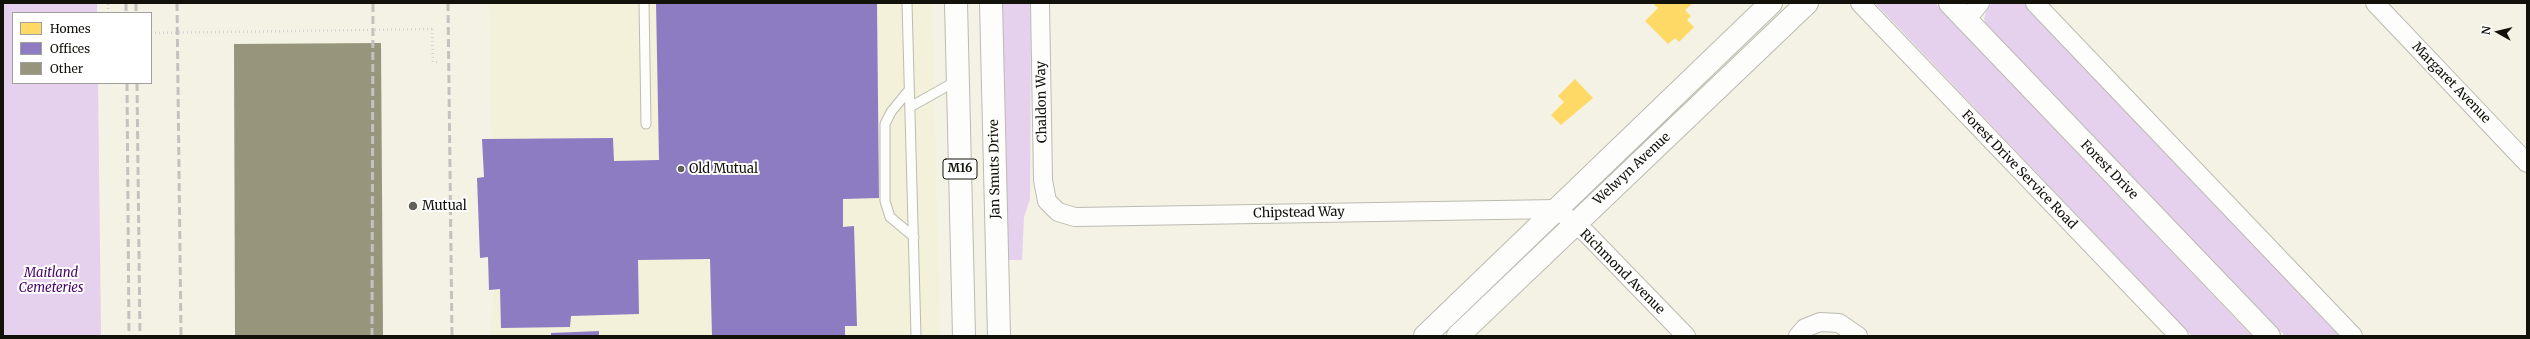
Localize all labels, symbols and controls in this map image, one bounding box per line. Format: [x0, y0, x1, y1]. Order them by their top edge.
legend [12, 12, 152, 84]
north arrow [2478, 12, 2518, 52]
text: Homes [50, 21, 91, 36]
text: N [2479, 25, 2494, 36]
street label: Margaret Avenue [2408, 39, 2494, 127]
text: Offices [50, 41, 90, 56]
text: Other [50, 61, 83, 76]
street label: Chaldon Way [1033, 61, 1051, 143]
street label: Forest Drive Service Road [1958, 107, 2080, 233]
street label: Jan Smuts Drive [986, 119, 1004, 219]
street label: Welwyn Avenue [1590, 129, 1674, 209]
street label: Forest Drive [2077, 137, 2141, 203]
road number: M16 [943, 159, 977, 179]
place label: Old Mutual [689, 161, 758, 177]
marker: Old Mutual [676, 164, 686, 174]
place label: Mutual [422, 198, 467, 214]
marker: Mutual [407, 200, 419, 212]
street label: Chipstead Way [1253, 204, 1345, 222]
street label: Richmond Avenue [1576, 226, 1668, 318]
park label: Maitland Cemeteries [19, 265, 83, 296]

